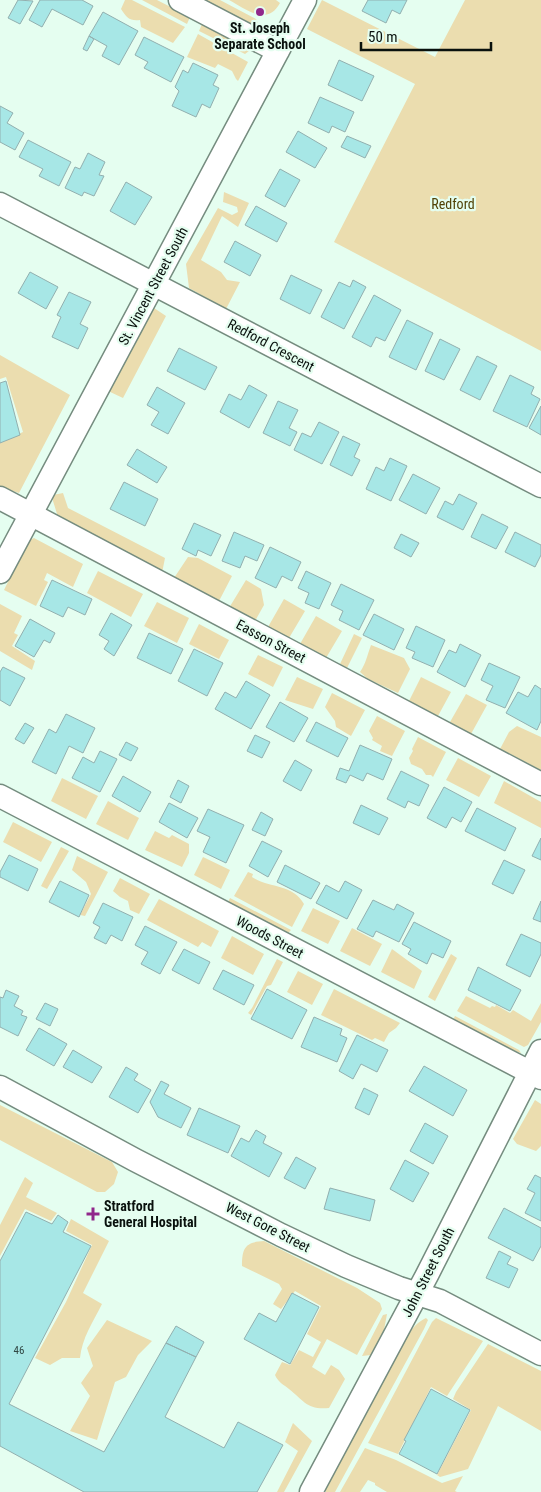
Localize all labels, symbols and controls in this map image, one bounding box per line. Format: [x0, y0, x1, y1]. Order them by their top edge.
marker: St. Joseph Separate School [254, 6, 266, 18]
place label: St. Joseph Separate School [214, 20, 306, 52]
scale bar [361, 20, 491, 52]
text: 50 m [368, 28, 398, 46]
park label: Redford [431, 196, 475, 212]
street label: St. Vincent Street South [115, 224, 191, 348]
street label: Redford Crescent [225, 315, 317, 375]
street label: Easson Street [234, 616, 308, 666]
street label: Woods Street [234, 913, 306, 961]
place label: Stratford General Hospital [104, 1198, 197, 1230]
street label: West Gore Street [223, 1199, 313, 1255]
marker: Stratford General Hospital [86, 1207, 100, 1221]
street label: John Street South [399, 1224, 457, 1320]
house number: 46 [14, 1344, 24, 1357]

